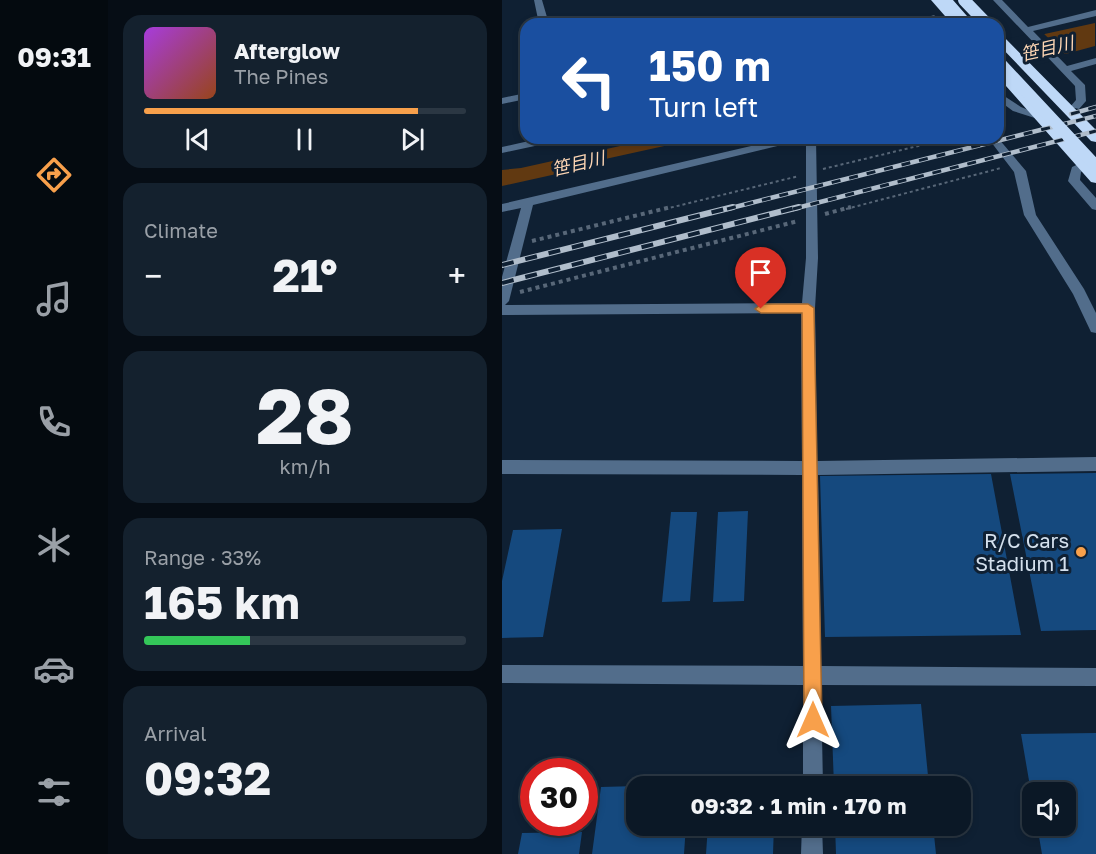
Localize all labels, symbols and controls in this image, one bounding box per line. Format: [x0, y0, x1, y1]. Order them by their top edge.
water label: 笹目川 [1018, 31, 1078, 65]
text: Afterglow [234, 37, 340, 64]
text: 150 m [649, 40, 771, 90]
text: 09:31 [17, 41, 91, 73]
icon: left [550, 42, 628, 120]
text: The Pines [234, 64, 328, 88]
text: Turn left [649, 91, 758, 123]
icon: previous [181, 123, 214, 156]
icon: pause [288, 123, 321, 156]
icon: next [396, 123, 429, 156]
water label: 笹目川 [549, 146, 609, 180]
icon: directions [33, 154, 75, 196]
text: Climate [144, 218, 218, 242]
pin [735, 247, 786, 309]
text: 21° [272, 248, 338, 302]
text: − [144, 256, 162, 295]
text: + [448, 256, 466, 295]
icon: arrive [744, 256, 777, 289]
icon: music [33, 278, 75, 320]
text: 28 [256, 368, 354, 461]
icon: phone [33, 401, 75, 443]
text: km/h [280, 454, 330, 478]
icon: climate [33, 524, 75, 566]
place label: R/C Cars Stadium 1 [975, 528, 1069, 575]
text: Range · 33% [144, 545, 261, 569]
marker: R/C Cars Stadium 1 [1074, 545, 1088, 559]
text: 165 km [144, 575, 300, 629]
icon: car [33, 648, 75, 690]
position arrow [781, 688, 845, 752]
text: Arrival [144, 721, 207, 745]
text: 09:32 [144, 751, 271, 805]
speed limit sign: 30 [520, 758, 598, 836]
icon: filters [33, 771, 75, 813]
map controls [1022, 782, 1076, 836]
button: sound [1022, 782, 1076, 836]
text: 09:32 · 1 min · 170 m [690, 792, 907, 819]

